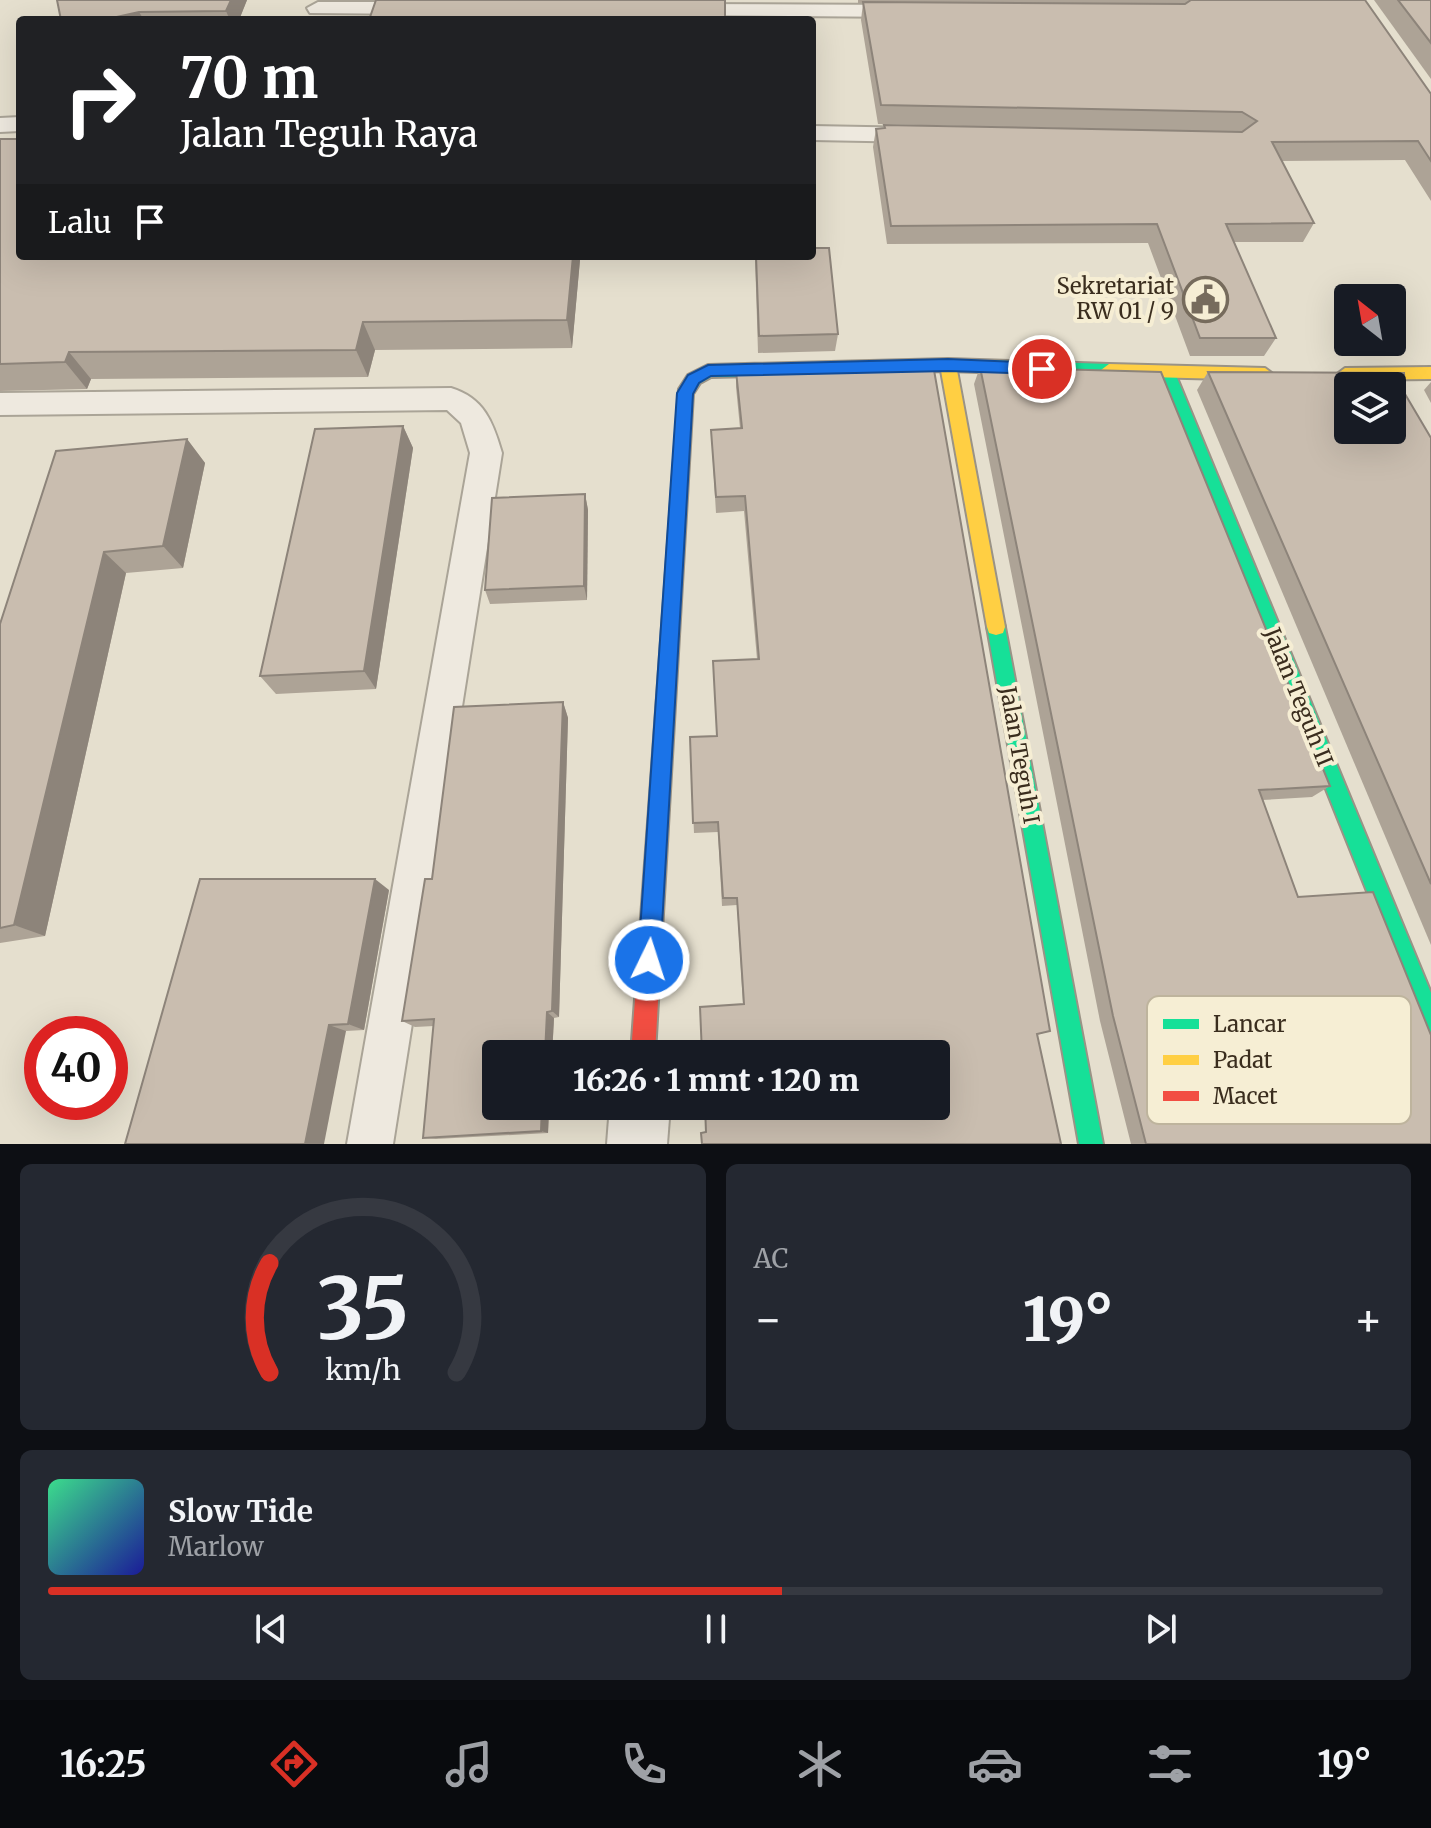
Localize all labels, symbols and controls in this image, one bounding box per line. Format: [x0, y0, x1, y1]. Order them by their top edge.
text: 70 m [180, 43, 318, 113]
icon: right [48, 48, 152, 152]
text: Jalan Teguh Raya [180, 112, 478, 157]
icon: arrive [128, 200, 172, 244]
text: Lalu [48, 203, 112, 241]
place label: Sekretariat RW 01 / 9 [1057, 272, 1174, 325]
public building icon: Sekretariat RW 01 / 9 [1181, 275, 1229, 323]
north arrow [1334, 284, 1406, 356]
map controls [1334, 284, 1406, 444]
pin [1008, 335, 1076, 403]
icon: arrive [1020, 347, 1064, 391]
button: layers [1334, 372, 1406, 444]
street label: Jalan Teguh II [1258, 623, 1340, 770]
street label: Jalan Teguh I [994, 683, 1046, 826]
position arrow [607, 918, 691, 1002]
legend [1147, 996, 1411, 1124]
text: Lancar [1213, 1010, 1287, 1038]
speed limit sign: 40 [24, 1016, 128, 1120]
text: Padat [1213, 1046, 1273, 1074]
text: 16:26 · 1 mnt · 120 m [573, 1061, 859, 1099]
text: Macet [1213, 1082, 1278, 1110]
text: AC [754, 1242, 788, 1275]
text: 35 [316, 1257, 409, 1362]
text: 19° [1023, 1282, 1114, 1357]
text: − [754, 1292, 783, 1347]
text: + [1354, 1292, 1383, 1347]
text: km/h [325, 1352, 401, 1388]
text: Slow Tide [168, 1492, 313, 1530]
text: Marlow [168, 1530, 264, 1563]
icon: previous [249, 1607, 293, 1651]
icon: pause [694, 1607, 738, 1651]
icon: next [1139, 1607, 1183, 1651]
icon: directions [266, 1736, 322, 1792]
icon: music [441, 1736, 497, 1792]
icon: phone [616, 1736, 672, 1792]
icon: climate [792, 1736, 848, 1792]
icon: car [967, 1736, 1023, 1792]
icon: filters [1142, 1736, 1198, 1792]
text: 16:25 [60, 1742, 146, 1787]
text: 19° [1317, 1742, 1371, 1787]

